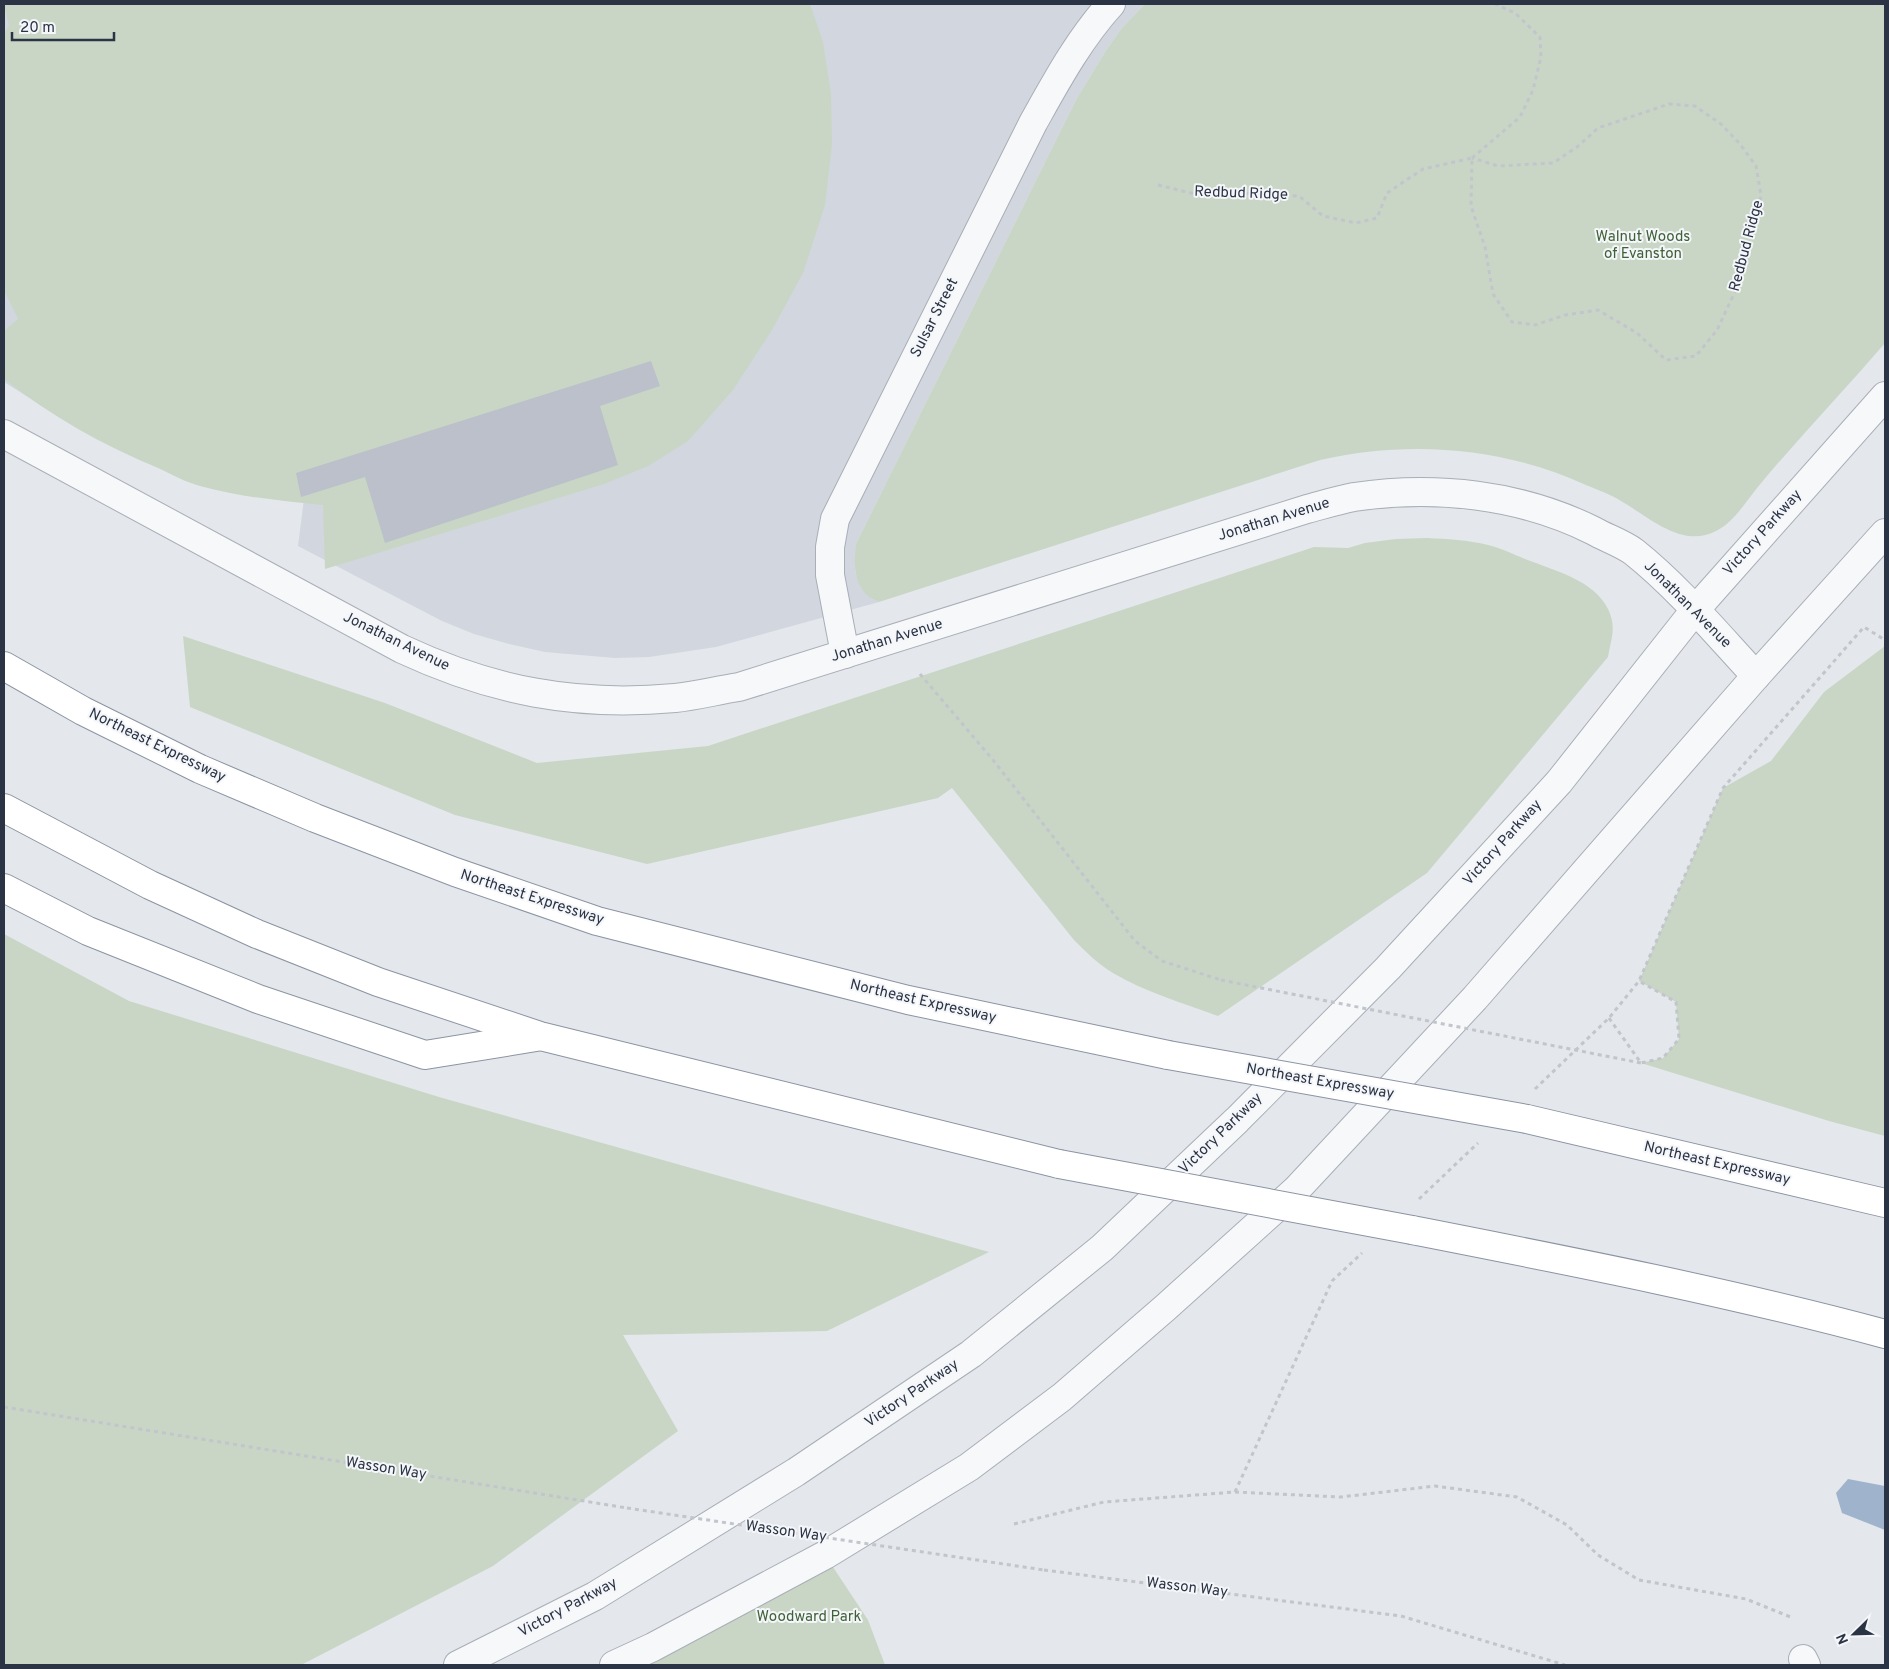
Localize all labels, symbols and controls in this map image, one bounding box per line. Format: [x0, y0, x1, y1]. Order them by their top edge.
scale bar [12, 10, 115, 42]
text: 20 m [20, 19, 55, 38]
street label: Redbud Ridge [1194, 183, 1288, 205]
street label: Redbud Ridge [1726, 198, 1768, 294]
park label: Walnut Woods of Evanston [1596, 228, 1690, 264]
street label: Sulsar Street [907, 275, 963, 361]
street label: Victory Parkway [1719, 486, 1807, 580]
street label: Jonathan Avenue [1216, 494, 1332, 546]
street label: Jonathan Avenue [1639, 557, 1735, 653]
street label: Jonathan Avenue [340, 608, 452, 676]
street label: Jonathan Avenue [829, 615, 945, 667]
street label: Northeast Expressway [85, 705, 229, 787]
street label: Victory Parkway [1459, 796, 1547, 890]
street label: Northeast Expressway [458, 866, 606, 930]
street label: Northeast Expressway [848, 976, 998, 1028]
street label: Northeast Expressway [1245, 1060, 1396, 1104]
street label: Victory Parkway [1175, 1089, 1267, 1179]
street label: Northeast Expressway [1642, 1138, 1792, 1190]
street label: Victory Parkway [861, 1356, 963, 1432]
street label: Wasson Way [344, 1453, 428, 1485]
street label: Wasson Way [744, 1517, 828, 1547]
street label: Victory Parkway [515, 1574, 621, 1642]
street label: Wasson Way [1145, 1574, 1229, 1602]
park label: Woodward Park [757, 1608, 862, 1627]
north arrow [1829, 1609, 1879, 1659]
text: N [1834, 1631, 1853, 1646]

